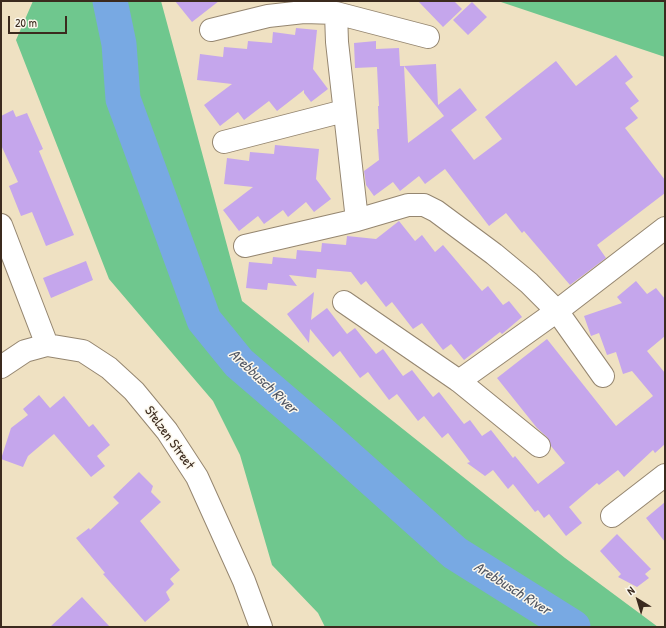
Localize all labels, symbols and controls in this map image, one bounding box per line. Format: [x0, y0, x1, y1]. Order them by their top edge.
scale bar [10, 8, 69, 34]
text: 20 m [15, 14, 37, 31]
water label: Arebbusch River [225, 346, 301, 418]
street label: Stelzen Street [140, 403, 198, 473]
water label: Arebbusch River [470, 558, 554, 620]
north arrow [618, 580, 658, 620]
text: N [624, 583, 637, 598]

